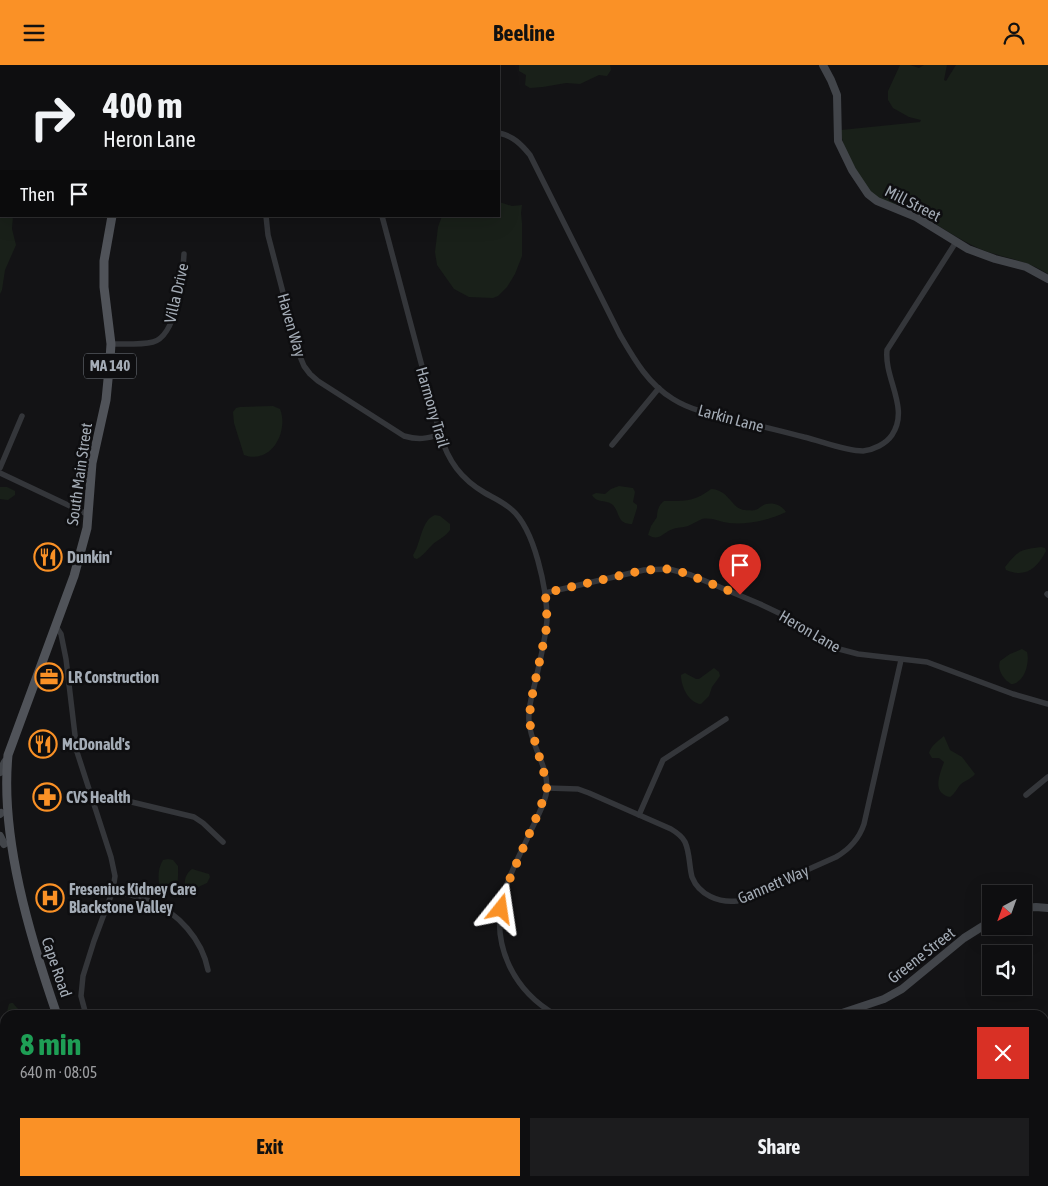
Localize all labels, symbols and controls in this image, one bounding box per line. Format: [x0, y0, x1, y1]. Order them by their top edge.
icon: menu [20, 19, 48, 47]
icon: person [1000, 19, 1028, 47]
text: Beeline [493, 20, 555, 46]
icon: right [20, 85, 85, 150]
text: 400 m [103, 85, 182, 125]
text: Heron Lane [103, 126, 196, 152]
icon: arrive [65, 180, 93, 208]
street label: Mill Street [882, 181, 944, 225]
text: Then [20, 183, 55, 205]
street label: Villa Drive [160, 261, 192, 325]
street label: Haven Way [273, 291, 310, 360]
road number: MA 140 [84, 353, 136, 379]
street label: Harmony Trail [412, 365, 453, 450]
street label: Larkin Lane [696, 401, 766, 435]
street label: South Main Street [63, 421, 95, 526]
restaurant icon: Dunkin' [33, 542, 63, 572]
pin [719, 544, 761, 595]
place label: Dunkin' [67, 548, 113, 566]
icon: arrive [726, 551, 754, 579]
street label: Heron Lane [776, 606, 844, 656]
office icon: LR Construction [34, 662, 64, 692]
place label: LR Construction [68, 668, 159, 686]
restaurant icon: McDonald's [28, 729, 58, 759]
place label: McDonald's [62, 735, 131, 753]
pharmacy icon: CVS Health [32, 782, 62, 812]
place label: CVS Health [66, 788, 131, 806]
street label: Gannett Way [735, 861, 812, 908]
place label: Fresenius Kidney Care Blackstone Valley [69, 880, 196, 916]
position arrow [474, 882, 526, 934]
hospital icon: Fresenius Kidney Care Blackstone Valley [35, 883, 65, 913]
north arrow [982, 885, 1032, 935]
map controls [982, 885, 1032, 995]
street label: Greene Street [884, 923, 958, 987]
street label: Cape Road [37, 935, 76, 1000]
button: sound [982, 945, 1032, 995]
text: 8 min [20, 1027, 81, 1061]
button: close [977, 1027, 1029, 1079]
text: 640 m · 08:05 [20, 1063, 97, 1081]
button: Exit [20, 1118, 520, 1176]
button: Share [530, 1118, 1029, 1176]

